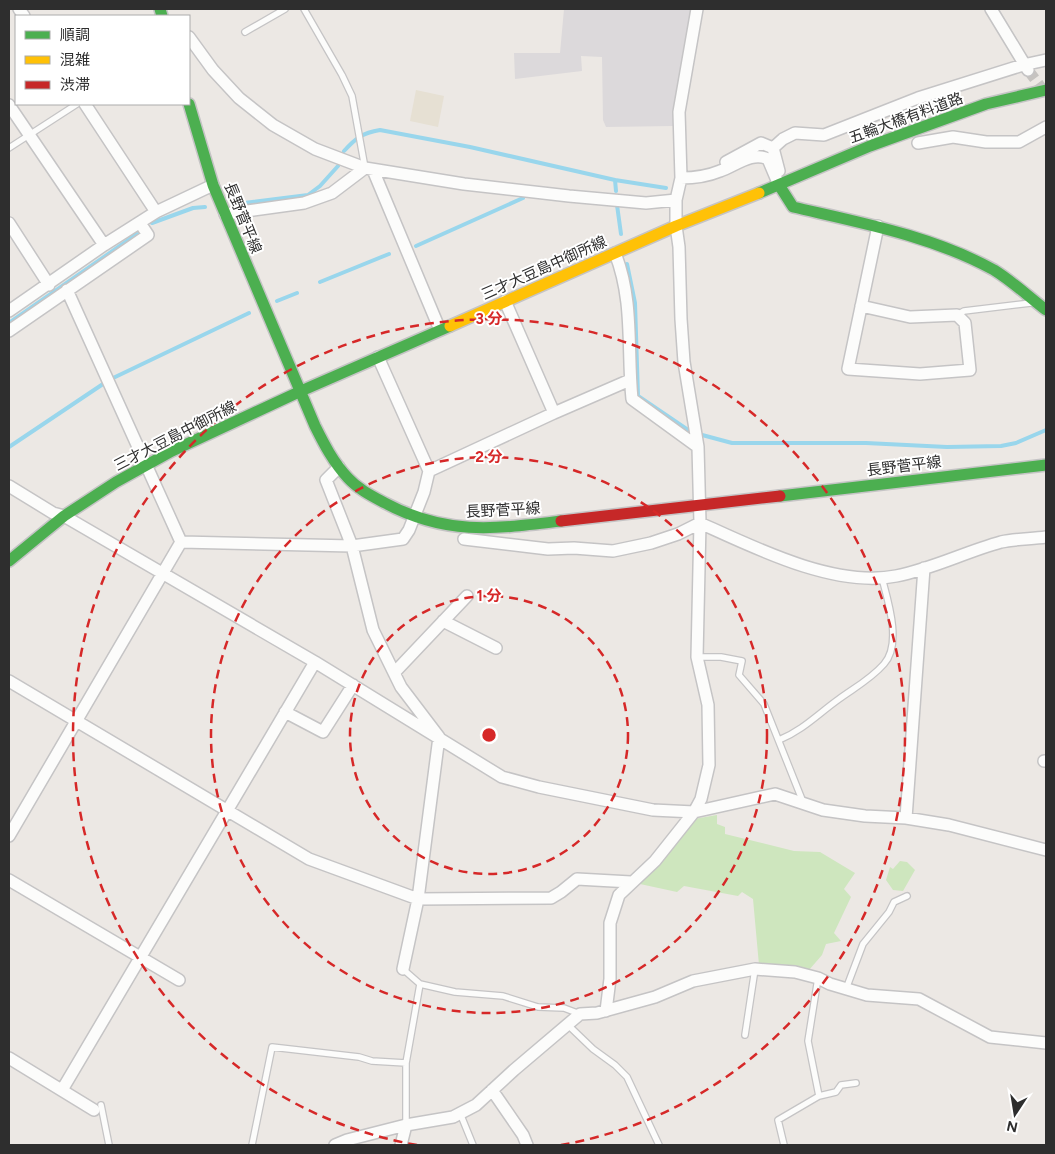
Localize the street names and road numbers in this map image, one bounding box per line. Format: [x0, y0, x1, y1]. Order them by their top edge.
street label: 五輪大橋有料道路 [847, 89, 965, 147]
street label: 長野菅平線 [221, 180, 265, 256]
street label: 三才大豆島中御所線 [479, 232, 609, 304]
street label: 三才大豆島中御所線 [111, 397, 239, 475]
street label: 長野菅平線 [866, 452, 942, 480]
street label: 長野菅平線 [465, 499, 541, 521]

